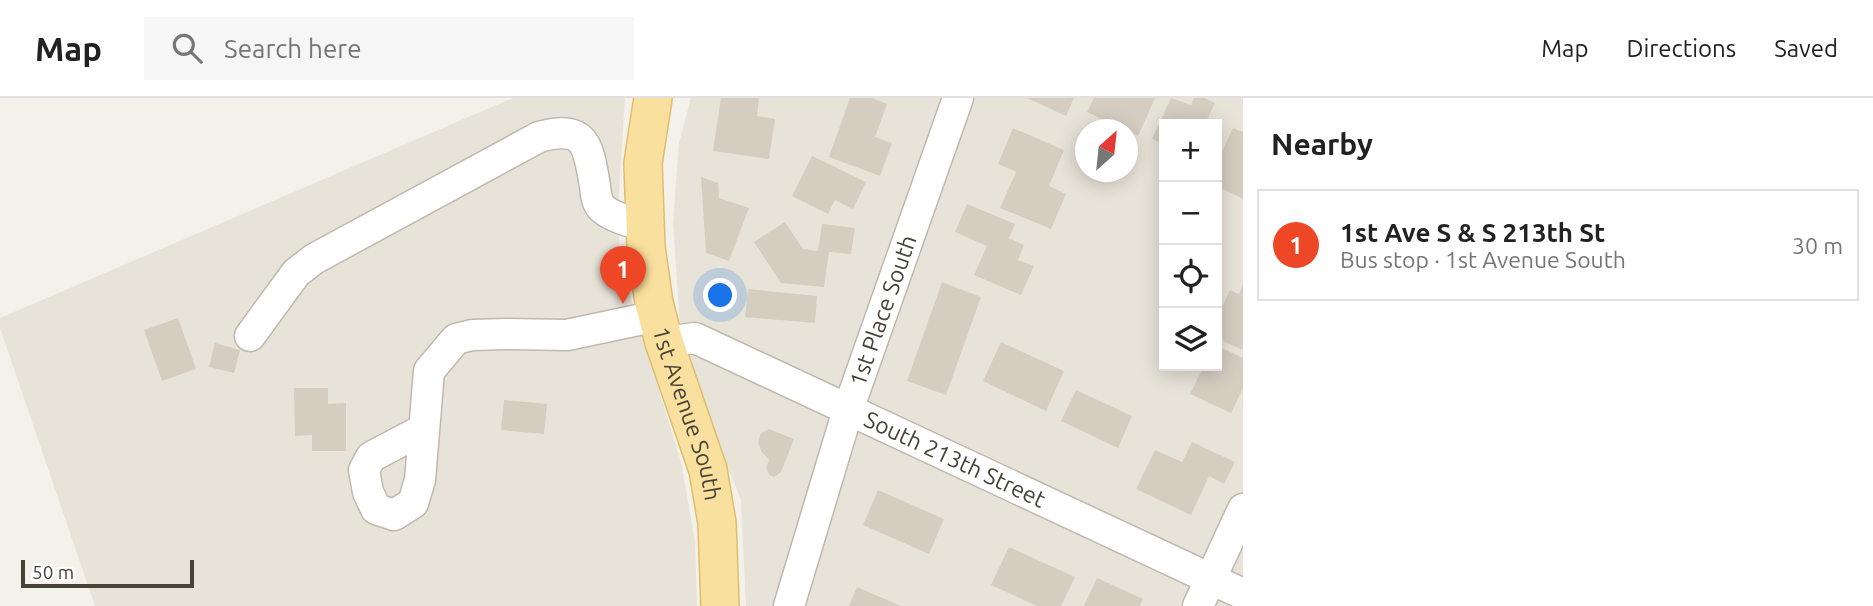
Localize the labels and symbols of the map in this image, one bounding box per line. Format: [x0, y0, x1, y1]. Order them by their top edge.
north arrow [1075, 119, 1138, 182]
street label: 1st Place South [844, 232, 921, 389]
pin: 1 [600, 246, 646, 304]
your location [703, 278, 737, 312]
street label: 1st Avenue South [649, 324, 726, 502]
street label: South 213th Street [861, 406, 1049, 512]
scale bar [21, 557, 194, 589]

